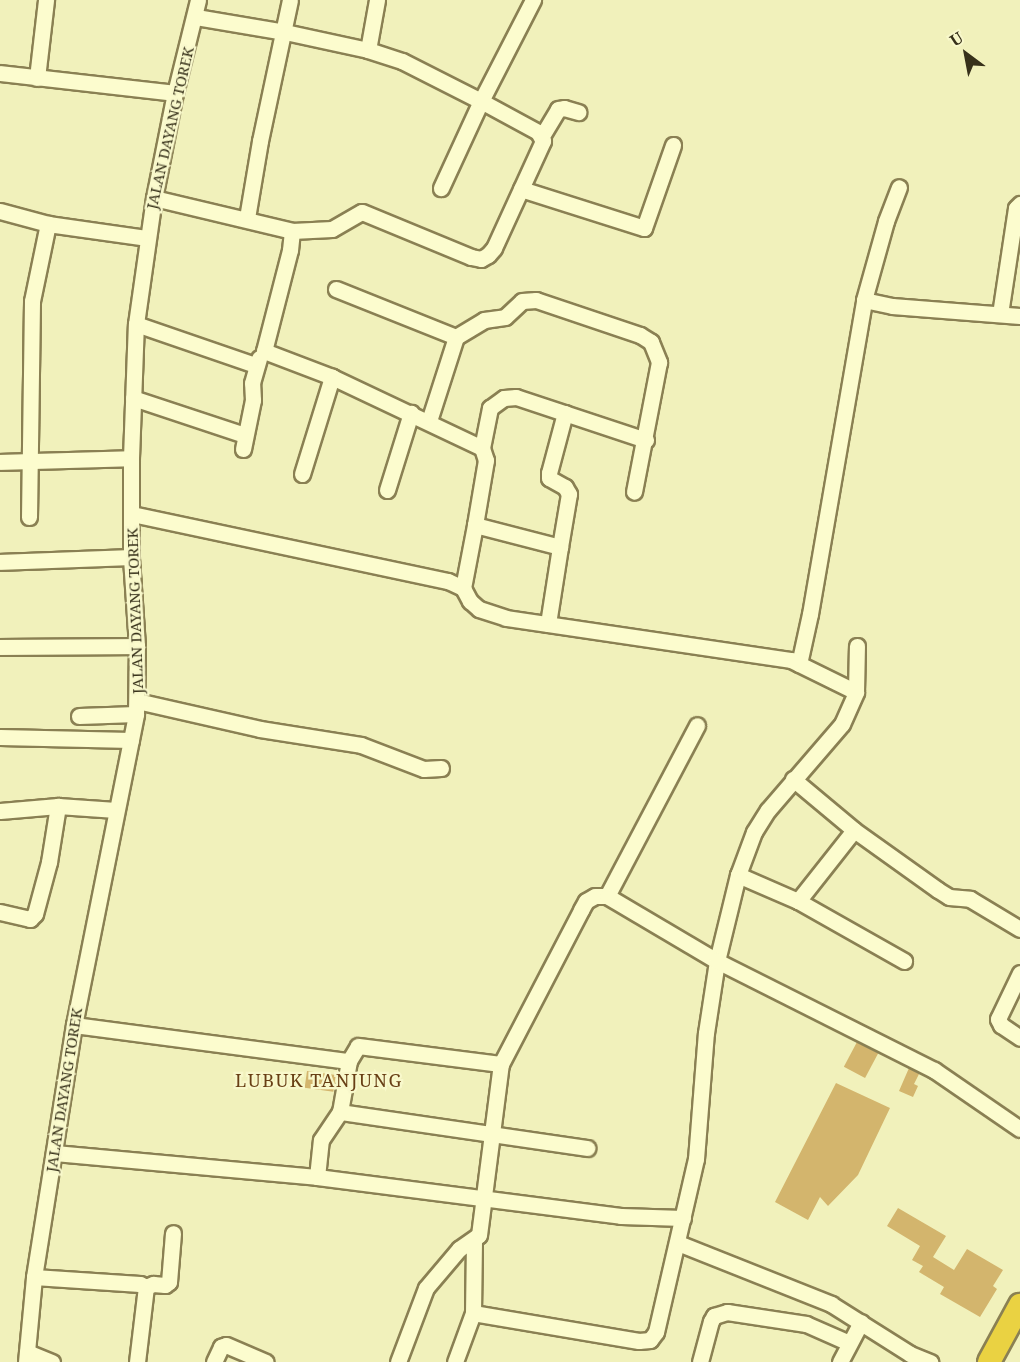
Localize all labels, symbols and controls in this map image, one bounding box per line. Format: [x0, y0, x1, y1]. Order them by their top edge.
north arrow [936, 24, 996, 84]
text: U [946, 26, 967, 51]
street label: JALAN DAYANG TOREK [143, 45, 197, 211]
street label: JALAN DAYANG TOREK [123, 528, 147, 694]
street label: JALAN DAYANG TOREK [42, 1007, 86, 1173]
district label: LUBUK TANJUNG [235, 1069, 403, 1091]

